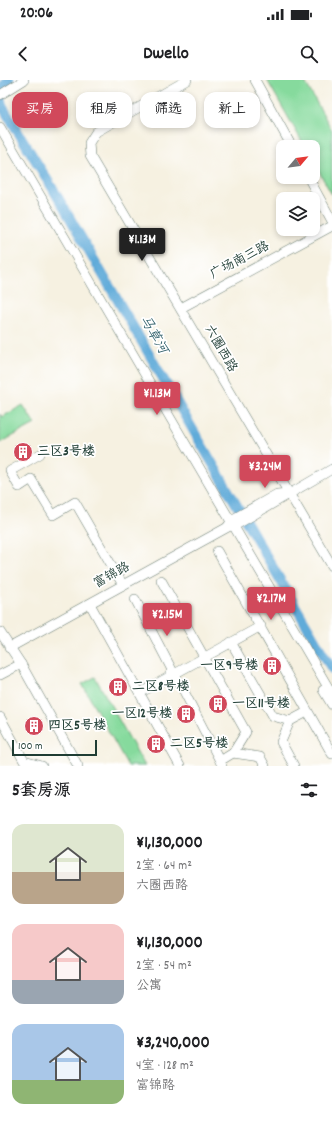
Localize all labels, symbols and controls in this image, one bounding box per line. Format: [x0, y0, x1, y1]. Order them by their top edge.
text: 20:06 [20, 3, 53, 25]
text: Dwello [143, 42, 189, 67]
icon: back [12, 43, 34, 65]
icon: search [298, 43, 320, 65]
chip: 买房 [12, 92, 68, 128]
chip: 租房 [76, 92, 132, 128]
chip: 筛选 [140, 92, 196, 128]
chip: 新上 [204, 92, 260, 128]
north arrow [276, 140, 320, 184]
map controls [276, 140, 320, 236]
button: layers [276, 192, 320, 236]
pin: ¥1.13M [109, 228, 175, 262]
text: ¥1.13M [128, 231, 156, 250]
street label: 广场南三路 [207, 237, 273, 285]
water label: 马草河 [134, 312, 173, 360]
street label: 六圈西路 [199, 322, 241, 376]
pin: ¥1.13M [124, 382, 190, 416]
text: ¥1.13M [143, 385, 171, 404]
building icon: 三区3号楼 [12, 441, 34, 463]
place label: 三区3号楼 [37, 443, 95, 462]
pin: ¥3.24M [232, 455, 298, 489]
text: ¥3.24M [249, 458, 281, 477]
street label: 富锦路 [90, 558, 134, 594]
pin: ¥2.17M [238, 587, 304, 621]
text: ¥2.17M [256, 590, 286, 609]
pin: ¥2.15M [134, 603, 200, 637]
text: ¥2.15M [152, 606, 182, 625]
building icon: 一区9号楼 [261, 655, 283, 677]
place label: 一区9号楼 [200, 657, 258, 676]
building icon: 二区8号楼 [107, 676, 129, 698]
place label: 二区8号楼 [132, 678, 189, 697]
building icon: 一区11号楼 [207, 693, 229, 715]
place label: 一区11号楼 [232, 695, 290, 714]
building icon: 一区12号楼 [175, 703, 197, 725]
place label: 一区12号楼 [111, 705, 172, 724]
building icon: 四区5号楼 [23, 715, 45, 737]
place label: 四区5号楼 [48, 717, 106, 736]
building icon: 二区5号楼 [145, 733, 167, 755]
place label: 二区5号楼 [170, 735, 228, 754]
scale bar [12, 738, 97, 757]
text: 100 m [18, 739, 42, 755]
icon: filters [298, 779, 320, 801]
text: 5套房源 [12, 780, 71, 804]
text: ¥1,130,000 [136, 832, 203, 856]
icon: home [44, 840, 92, 888]
text: 2室 · 64 m² [136, 857, 192, 876]
text: 六圈西路 [136, 877, 188, 896]
text: ¥1,130,000 [136, 932, 203, 956]
icon: home [44, 940, 92, 988]
text: 2室 · 54 m² [136, 957, 192, 976]
text: 公寓 [136, 977, 162, 996]
text: ¥3,240,000 [136, 1032, 210, 1056]
icon: home [44, 1040, 92, 1088]
text: 4室 · 128 m² [136, 1057, 194, 1076]
text: 富锦路 [136, 1077, 175, 1096]

